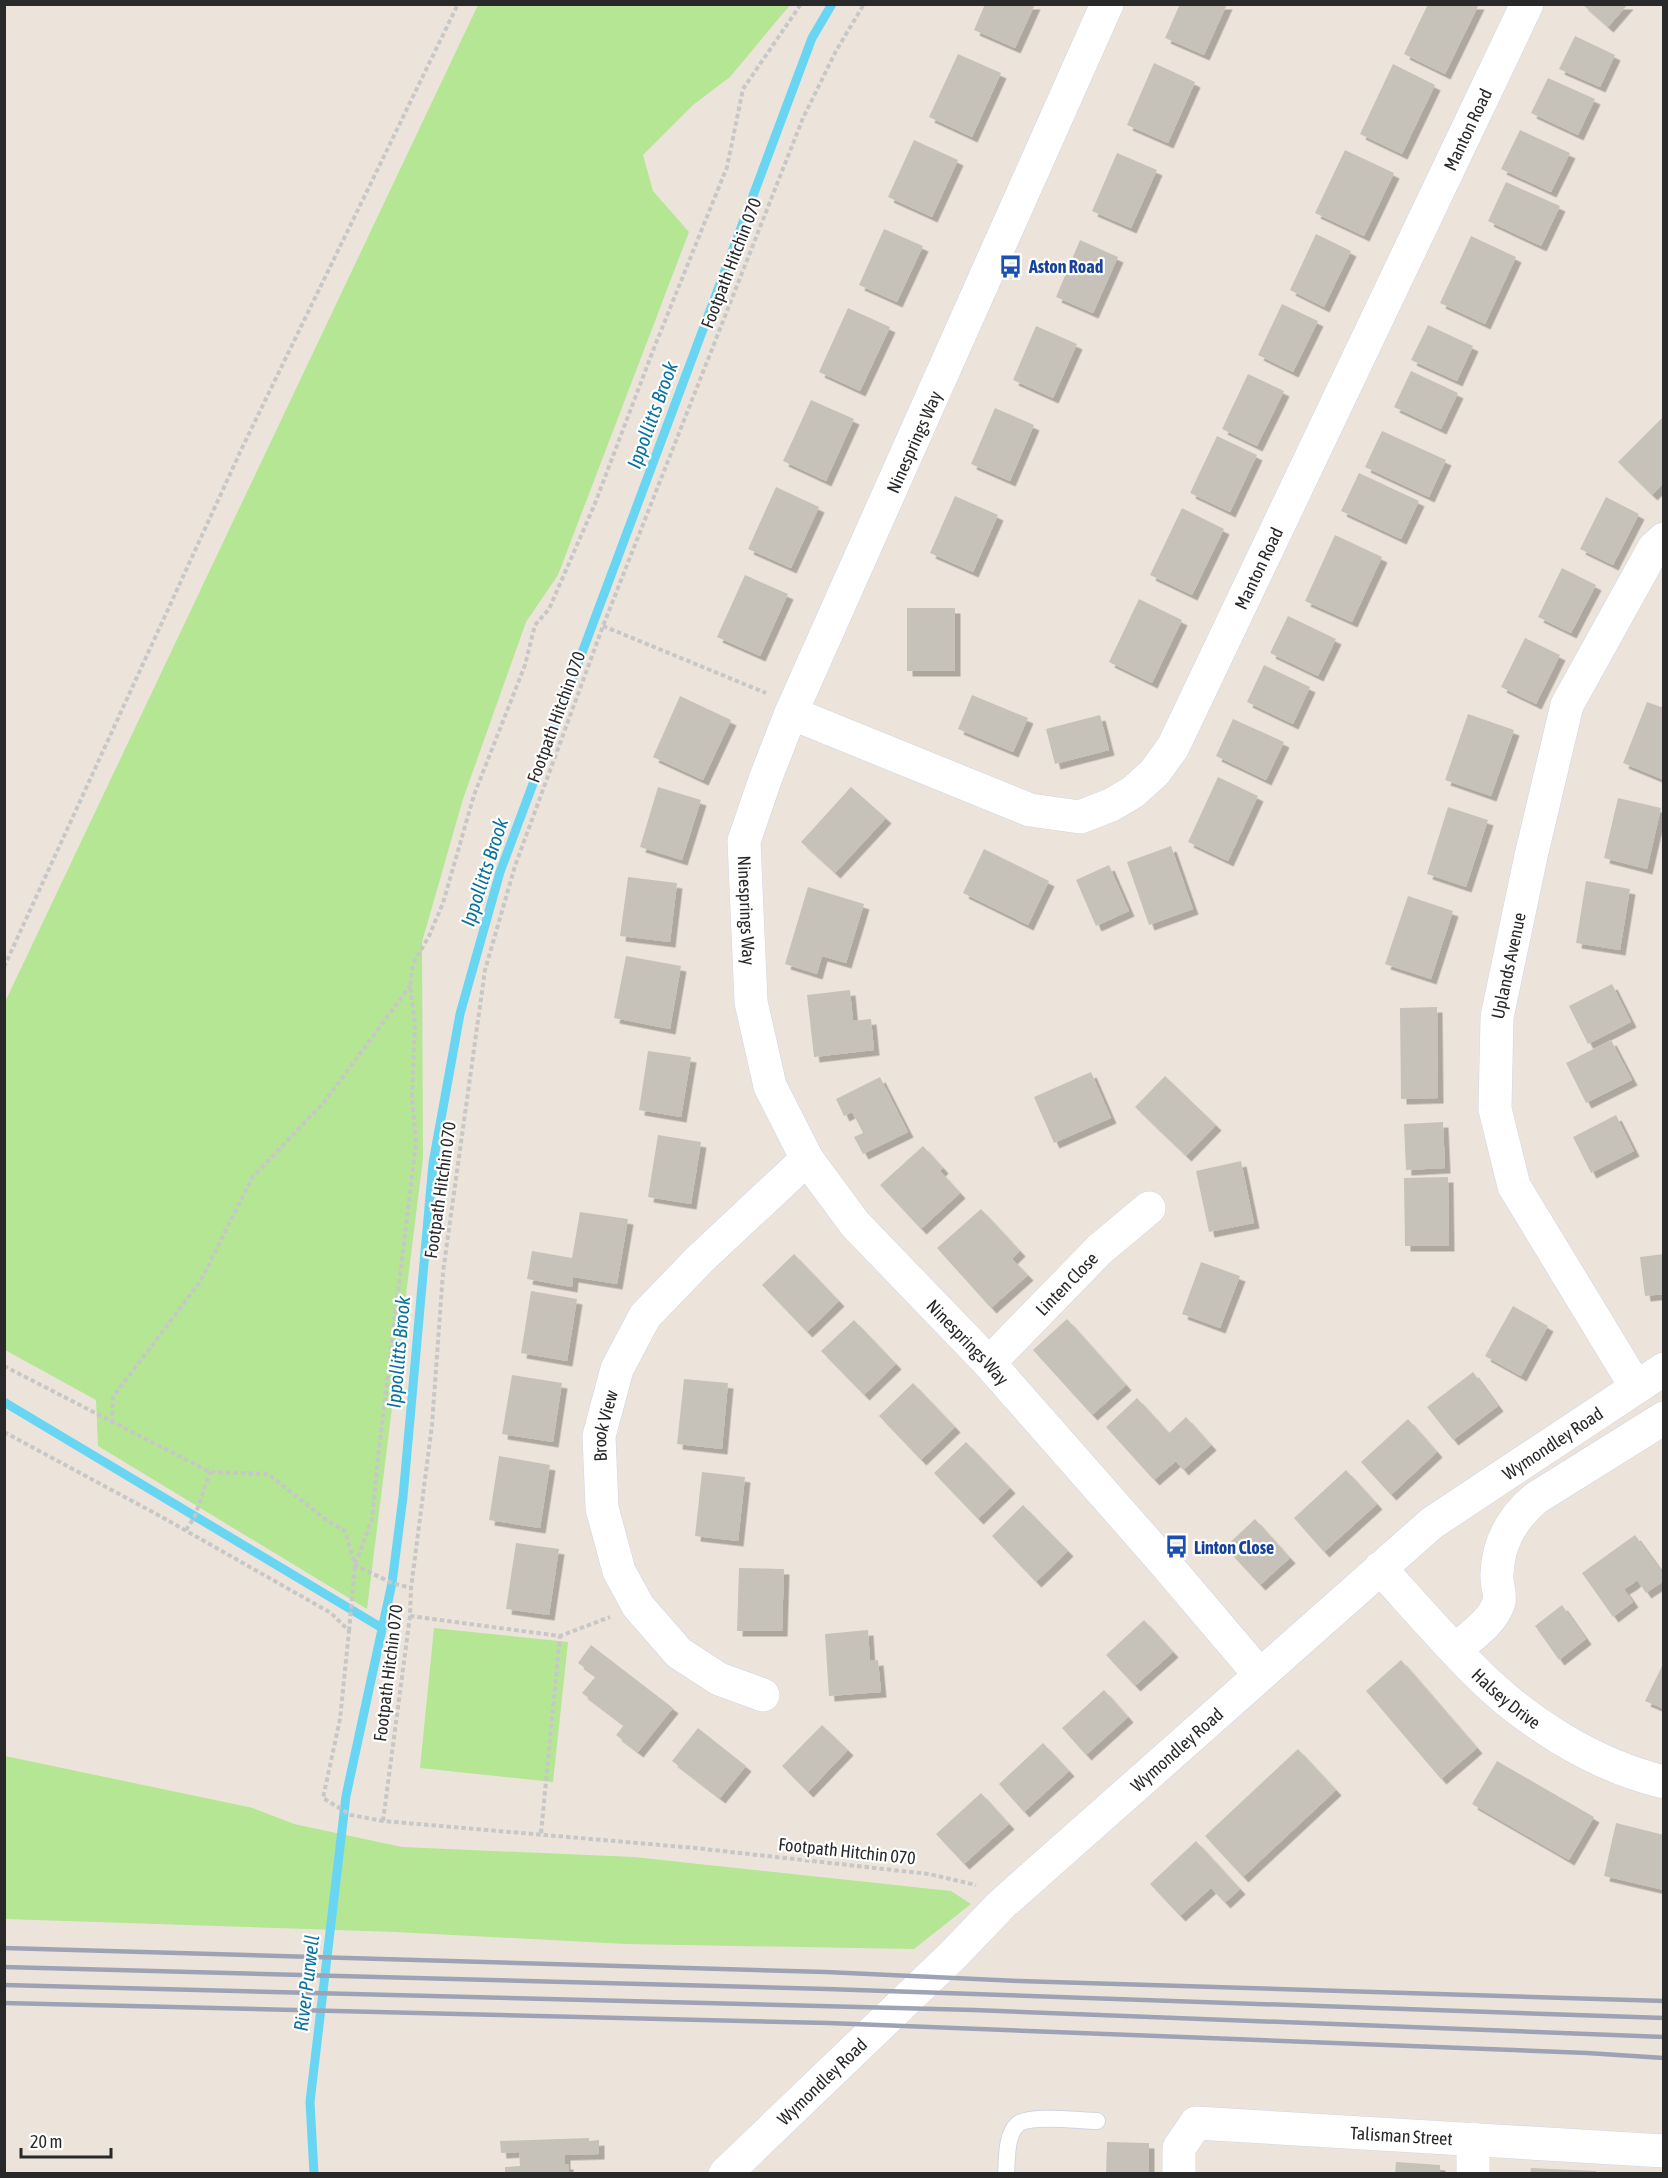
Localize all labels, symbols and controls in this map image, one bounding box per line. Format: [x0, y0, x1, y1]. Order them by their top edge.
street label: Manton Road [1439, 85, 1496, 174]
street label: Footpath Hitchin 070 [696, 195, 766, 331]
bus stop icon: Aston Road [998, 253, 1024, 279]
place label: Aston Road [1028, 256, 1103, 277]
water label: Ippollitts Brook [622, 358, 682, 472]
street label: Ninesprings Way [882, 388, 946, 496]
street label: Manton Road [1230, 524, 1287, 612]
street label: Footpath Hitchin 070 [523, 649, 589, 785]
water label: Ippollitts Brook [456, 815, 512, 929]
street label: Ninesprings Way [734, 855, 760, 966]
street label: Uplands Avenue [1486, 910, 1529, 1021]
street label: Footpath Hitchin 070 [420, 1120, 460, 1260]
street label: Linten Close [1031, 1247, 1102, 1319]
water label: Ippollitts Brook [382, 1295, 414, 1409]
street label: Ninesprings Way [923, 1295, 1014, 1389]
street label: Brook View [588, 1387, 622, 1462]
street label: Wymondley Road [1498, 1402, 1607, 1484]
bus stop icon: Linton Close [1163, 1534, 1189, 1560]
place label: Linton Close [1194, 1537, 1274, 1558]
street label: Footpath Hitchin 070 [369, 1603, 407, 1743]
street label: Halsey Drive [1468, 1664, 1545, 1733]
street label: Wymondley Road [1126, 1703, 1227, 1796]
street label: Footpath Hitchin 070 [777, 1833, 917, 1869]
water label: River Purwell [289, 1933, 323, 2033]
street label: Wymondley Road [773, 2033, 871, 2129]
scale bar [21, 2121, 111, 2159]
street label: Talisman Street [1350, 2122, 1453, 2149]
text: 20 m [30, 2131, 62, 2152]

